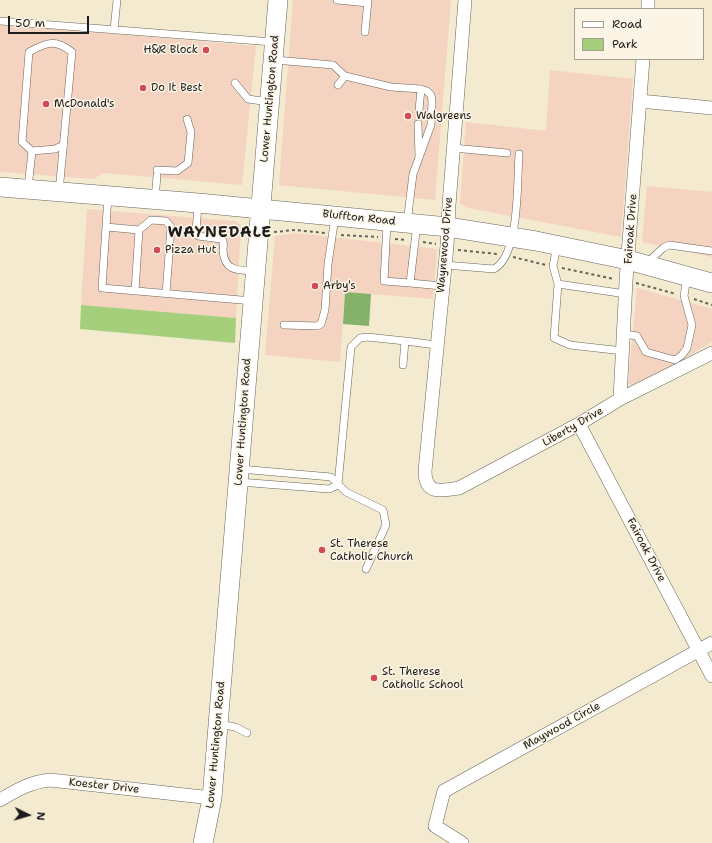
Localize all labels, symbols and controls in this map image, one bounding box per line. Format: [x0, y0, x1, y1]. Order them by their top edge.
scale bar [10, 8, 91, 34]
legend [574, 8, 704, 60]
text: 50 m [15, 15, 45, 31]
text: Road [612, 16, 642, 32]
street label: Lower Huntington Road [258, 35, 282, 163]
text: Park [612, 36, 638, 52]
place label: H&R Block [144, 43, 198, 57]
marker: H&R Block [201, 45, 211, 55]
place label: Do it Best [151, 81, 203, 95]
marker: Do it Best [138, 83, 148, 93]
place label: McDonald's [54, 97, 114, 111]
marker: McDonald's [41, 99, 51, 109]
place label: Walgreens [416, 109, 472, 123]
marker: Walgreens [403, 111, 413, 121]
street label: Fairoak Drive [622, 193, 640, 265]
street label: Waynewood Drive [434, 196, 456, 294]
street label: Bluffton Road [322, 208, 396, 228]
district label: WAYNEDALE [168, 224, 272, 242]
place label: Pizza Hut [165, 243, 216, 257]
marker: Pizza Hut [152, 245, 162, 255]
place label: Arby's [323, 279, 356, 293]
marker: Arby's [310, 281, 320, 291]
street label: Lower Huntington Road [232, 358, 254, 486]
street label: Liberty Drive [540, 404, 606, 450]
street label: Fairoak Drive [624, 516, 668, 584]
place label: St. Therese Catholic Church [330, 537, 413, 563]
marker: St. Therese Catholic Church [317, 545, 327, 555]
place label: St. Therese Catholic School [382, 665, 463, 691]
marker: St. Therese Catholic School [369, 673, 379, 683]
street label: Lower Huntington Road [204, 681, 228, 809]
street label: Maywood Circle [521, 699, 603, 753]
street label: Koester Drive [68, 776, 140, 796]
north arrow [8, 795, 48, 835]
text: N [33, 811, 48, 821]

